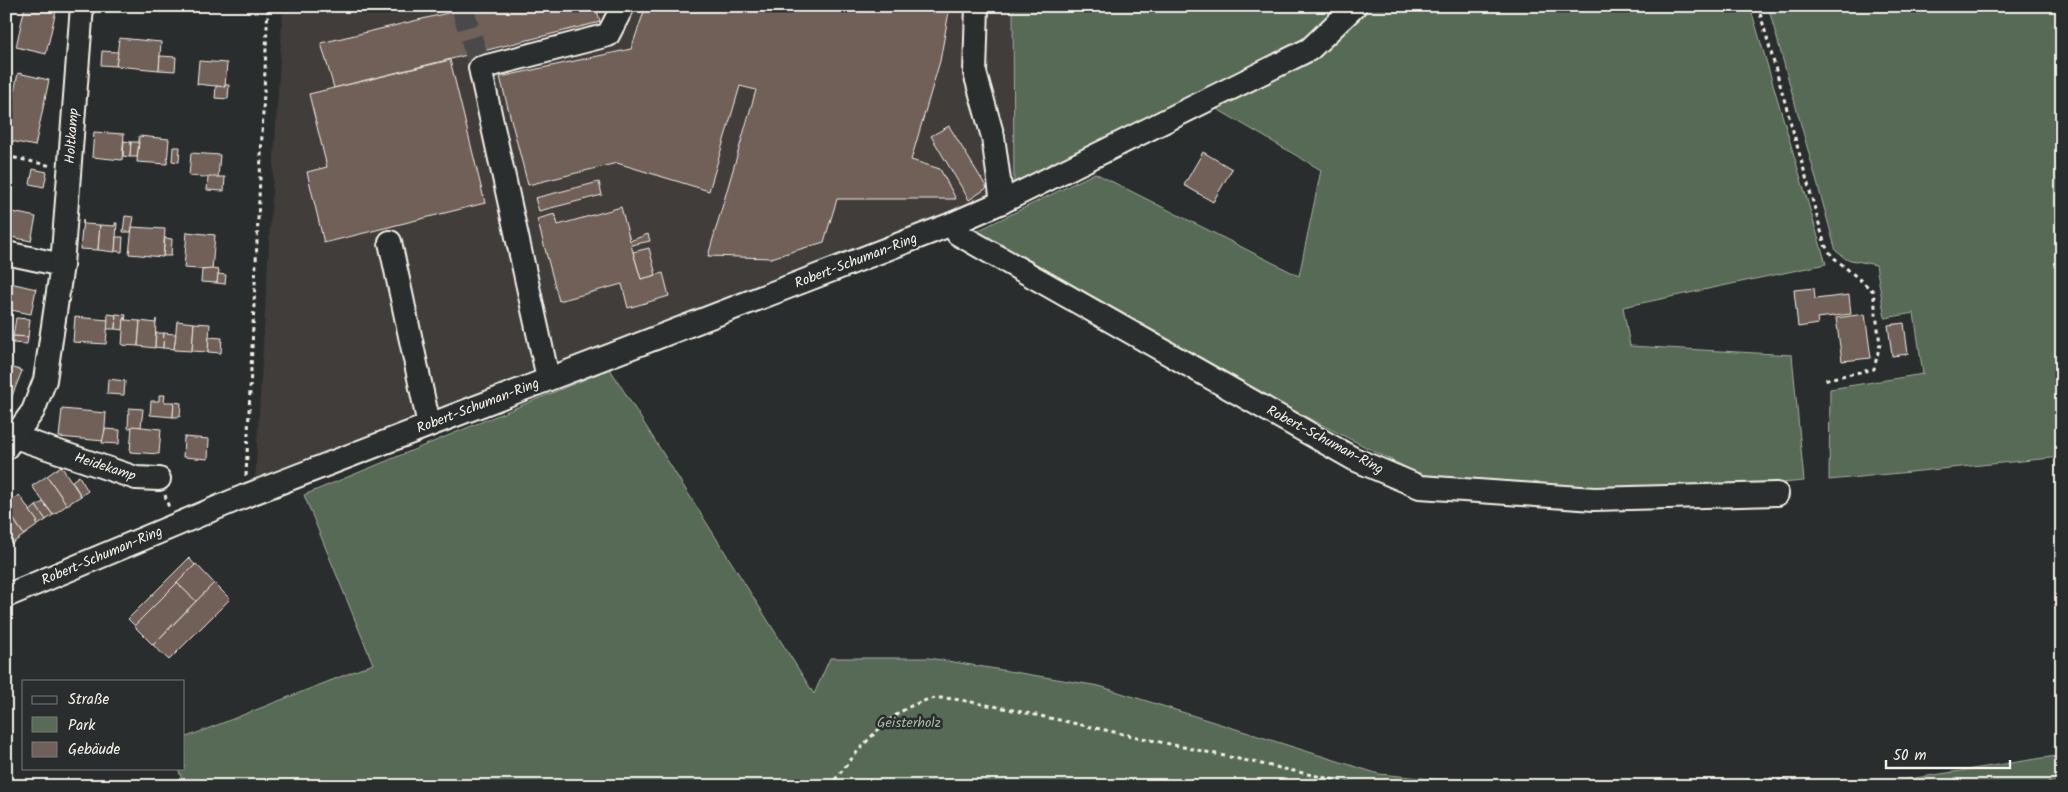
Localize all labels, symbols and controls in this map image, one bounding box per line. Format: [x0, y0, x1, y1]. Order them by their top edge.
street label: Holtkamp [59, 107, 85, 164]
street label: Robert-Schuman-Ring [791, 227, 921, 295]
street label: Robert-Schuman-Ring [413, 372, 543, 440]
street label: Robert-Schuman-Ring [1263, 400, 1387, 480]
street label: Heidekamp [72, 447, 139, 487]
street label: Robert-Schuman-Ring [38, 521, 166, 591]
legend [22, 680, 185, 770]
text: Straße [68, 688, 110, 712]
park label: Geisterholz [877, 712, 941, 734]
text: Park [68, 714, 96, 738]
scale bar [1886, 737, 2009, 769]
text: Gebäude [68, 738, 121, 762]
text: 50 m [1893, 744, 1927, 768]

